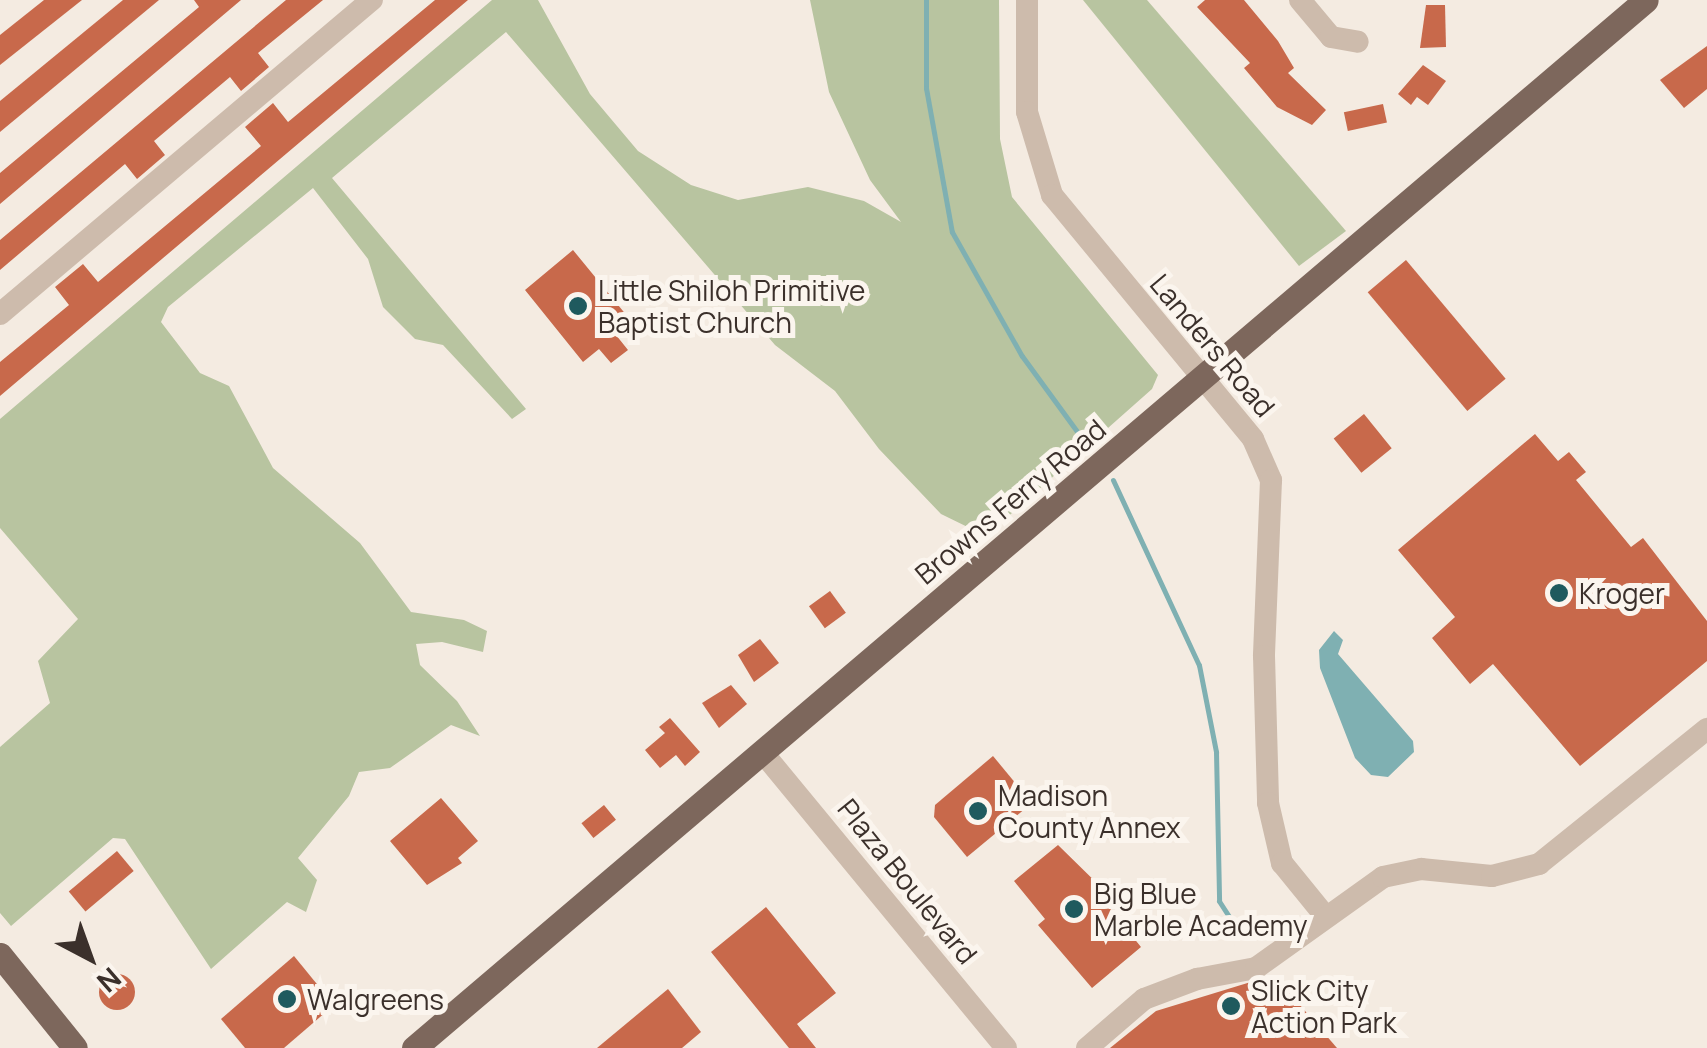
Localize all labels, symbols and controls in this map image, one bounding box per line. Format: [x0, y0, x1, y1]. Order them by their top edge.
street label: Landers Road [1144, 267, 1282, 423]
place label: Little Shiloh Primitive Baptist Church [598, 273, 865, 339]
marker: Little Shiloh Primitive Baptist Church [567, 295, 589, 317]
street label: Browns Ferry Road [908, 412, 1112, 590]
place label: Kroger [1579, 576, 1665, 610]
marker: Kroger [1548, 582, 1570, 604]
place label: Madison County Annex [998, 778, 1180, 844]
street label: Plaza Boulevard [831, 792, 985, 970]
marker: Madison County Annex [967, 800, 989, 822]
place label: Big Blue Marble Academy [1094, 876, 1307, 942]
marker: Big Blue Marble Academy [1063, 898, 1085, 920]
north arrow [40, 908, 140, 1008]
text: N [90, 960, 130, 1002]
place label: Slick City Action Park [1251, 973, 1397, 1039]
place label: Walgreens [307, 982, 444, 1016]
marker: Walgreens [276, 988, 298, 1010]
marker: Slick City Action Park [1220, 995, 1242, 1017]

